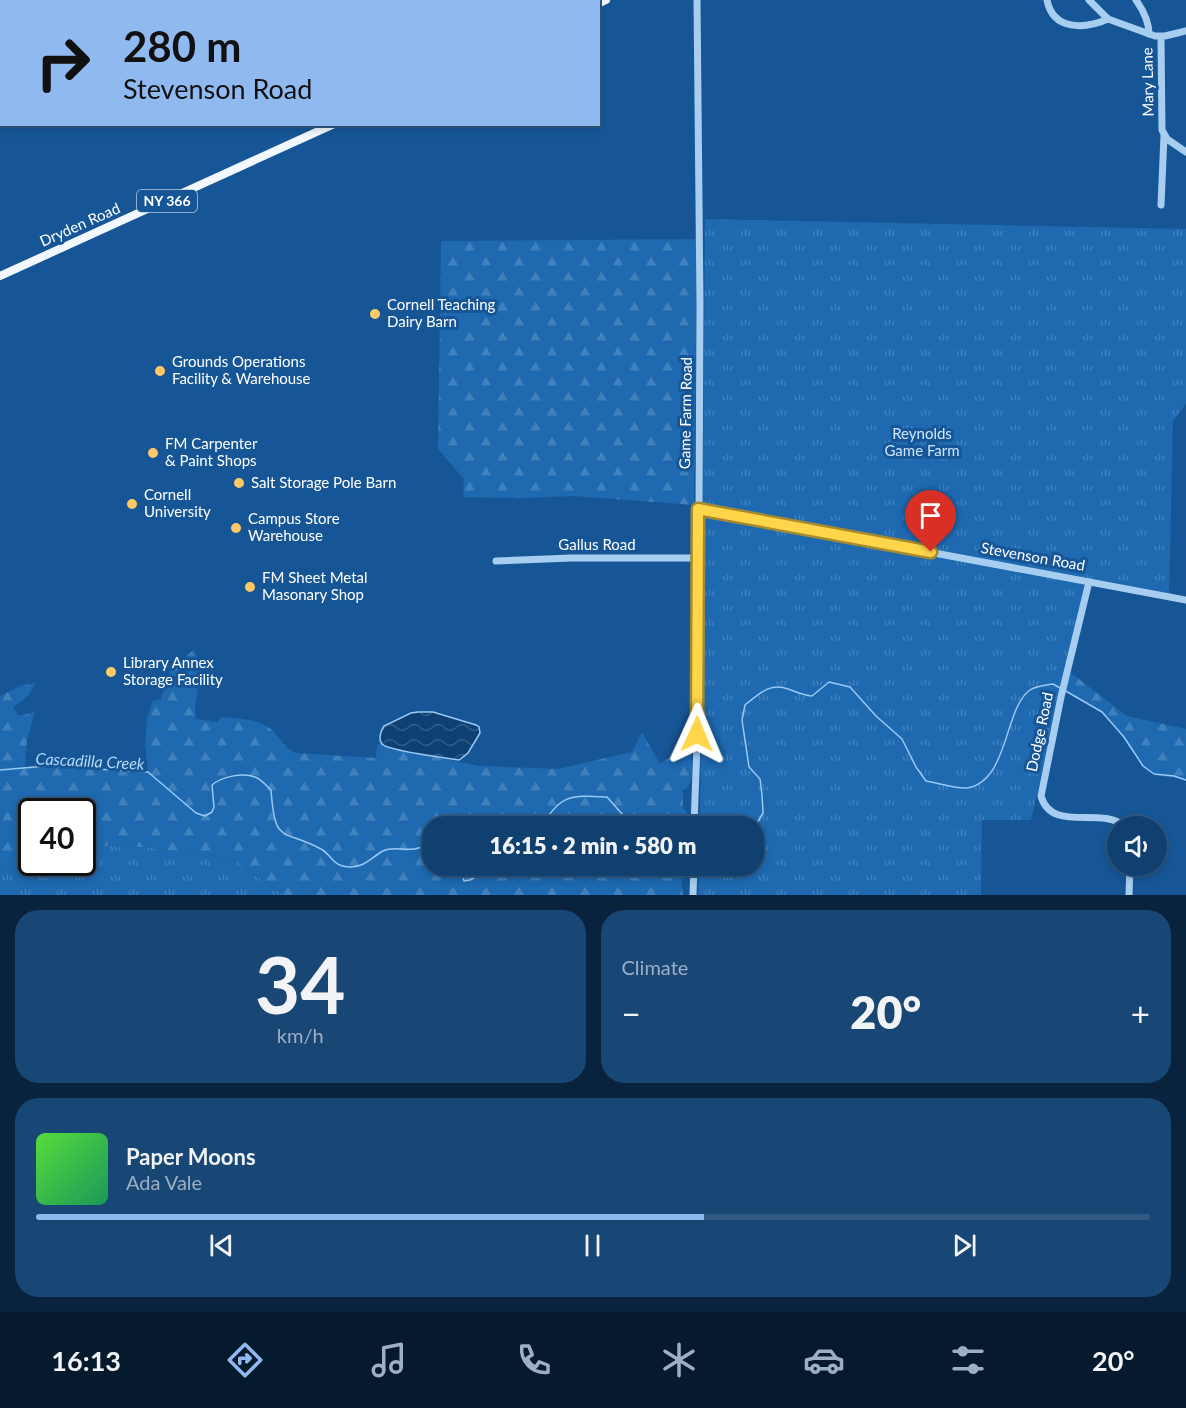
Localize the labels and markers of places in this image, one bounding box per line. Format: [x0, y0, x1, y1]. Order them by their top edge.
place label: Cornell Teaching Dairy Barn [387, 295, 495, 330]
marker: Cornell Teaching Dairy Barn [368, 307, 382, 321]
place label: Grounds Operations Facility & Warehouse [172, 352, 311, 387]
marker: Grounds Operations Facility & Warehouse [153, 364, 167, 378]
place label: FM Carpenter & Paint Shops [165, 434, 258, 469]
marker: FM Carpenter & Paint Shops [146, 446, 160, 460]
place label: Salt Storage Pole Barn [251, 473, 396, 491]
marker: Salt Storage Pole Barn [232, 476, 246, 490]
place label: Cornell University [144, 485, 211, 520]
pin [905, 490, 956, 552]
marker: Cornell University [125, 497, 139, 511]
place label: Campus Store Warehouse [248, 509, 340, 544]
marker: Campus Store Warehouse [229, 521, 243, 535]
place label: FM Sheet Metal Masonary Shop [262, 568, 368, 603]
marker: FM Sheet Metal Masonary Shop [243, 580, 257, 594]
place label: Library Annex Storage Facility [123, 653, 223, 688]
marker: Library Annex Storage Facility [104, 665, 118, 679]

